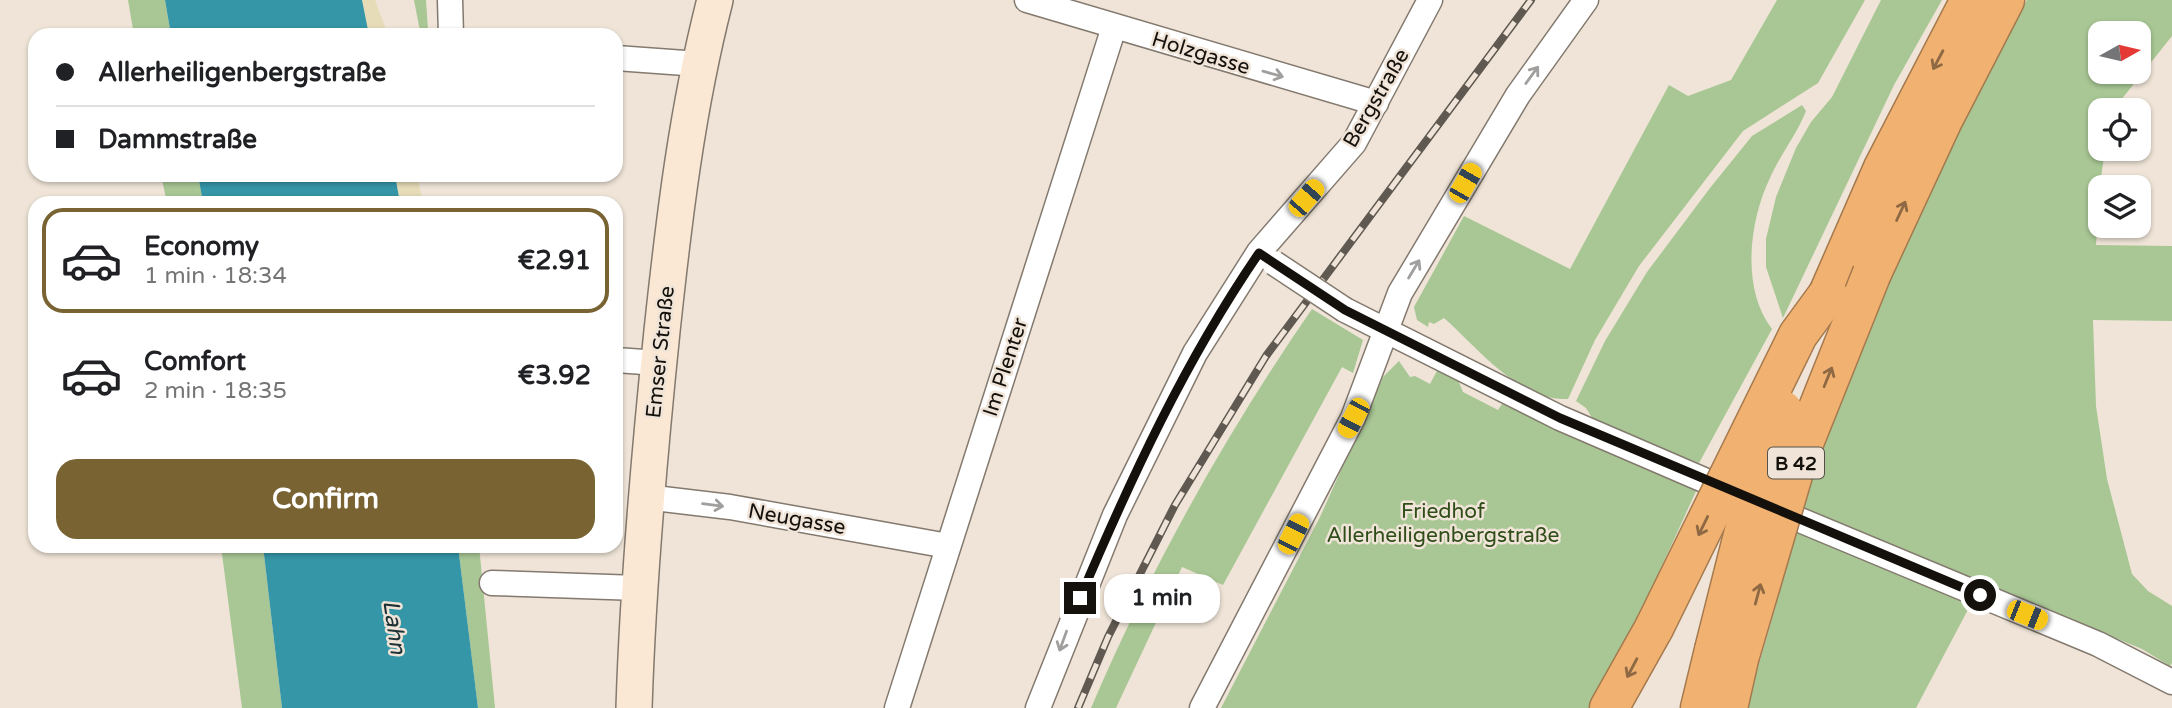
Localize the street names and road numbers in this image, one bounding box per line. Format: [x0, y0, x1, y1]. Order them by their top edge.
street label: Holzgasse [1149, 27, 1253, 80]
street label: Bergstraße [1338, 44, 1415, 152]
street label: Emser Straße [641, 285, 680, 419]
street label: Im Plenter [978, 315, 1033, 420]
road number: B 42 [1768, 447, 1824, 478]
street label: Neugasse [746, 499, 848, 540]

